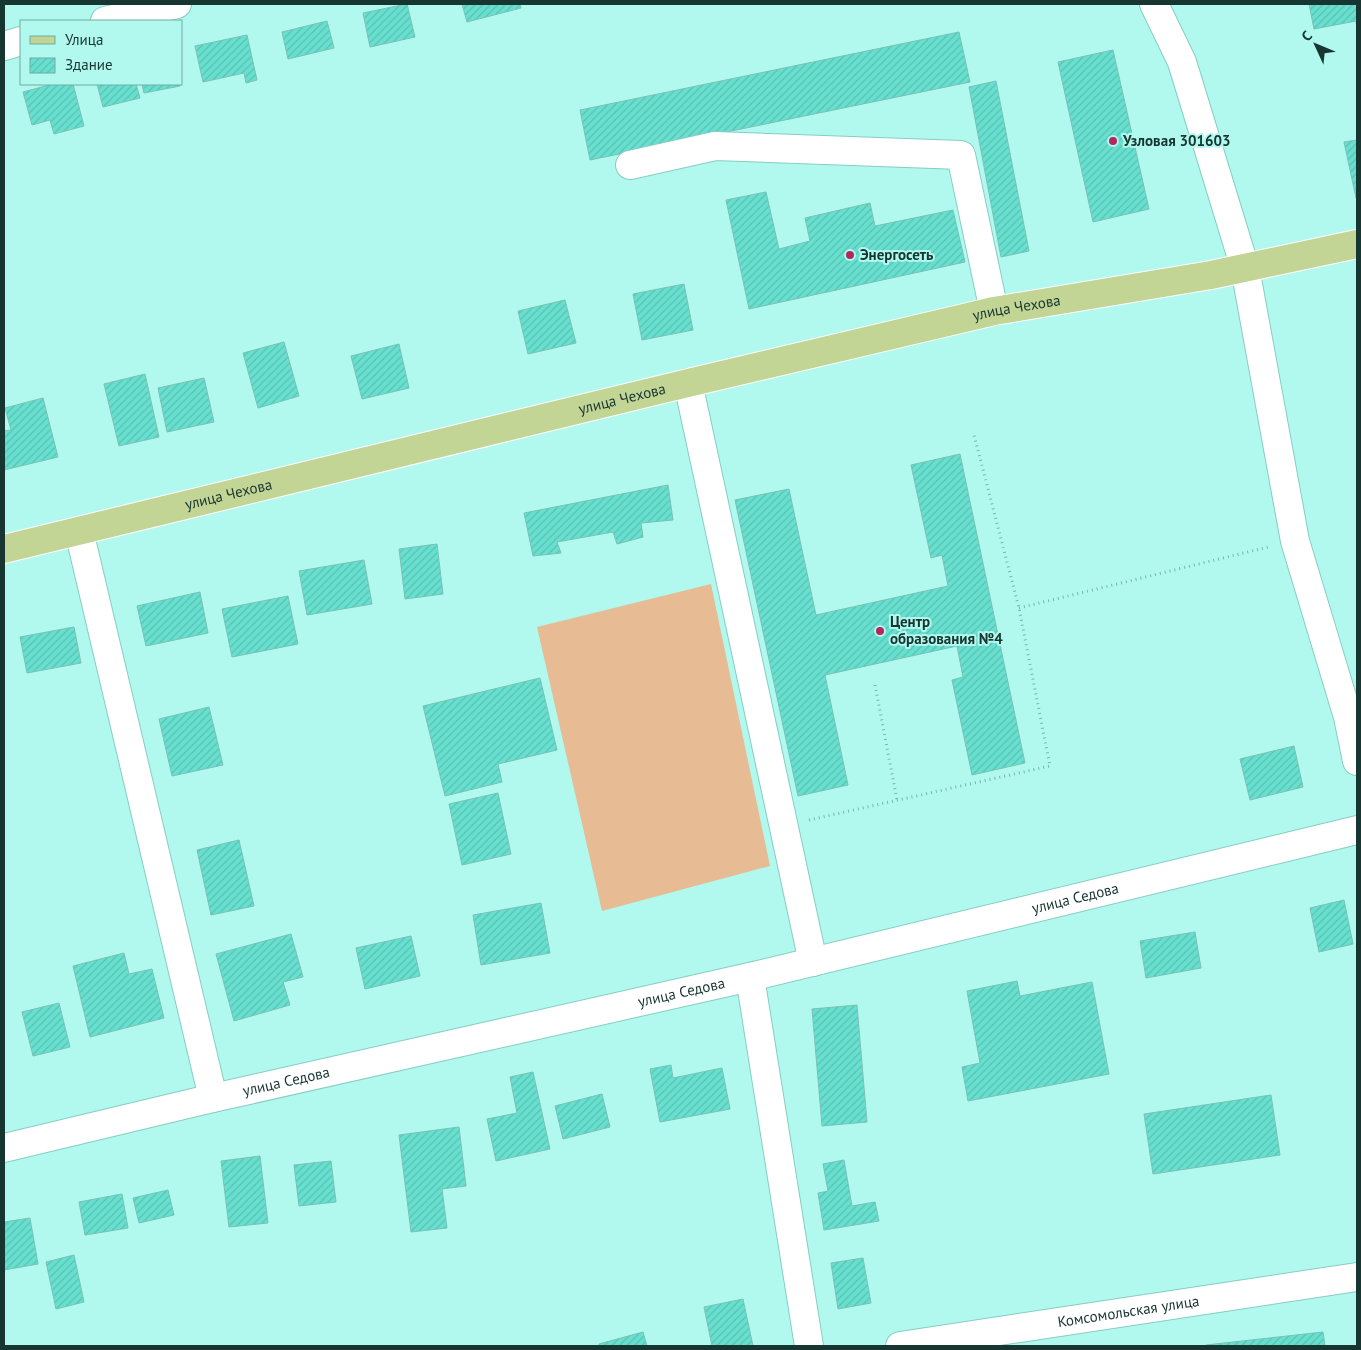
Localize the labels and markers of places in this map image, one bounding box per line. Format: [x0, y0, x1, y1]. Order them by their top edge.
place label: Узловая 301603 [1122, 131, 1231, 150]
marker: Узловая 301603 [1107, 135, 1119, 147]
place label: Энергосеть [860, 245, 934, 264]
marker: Энергосеть [844, 249, 856, 261]
place label: Центр образования №4 [890, 612, 1003, 648]
marker: Центр образования №4 [874, 625, 886, 637]

